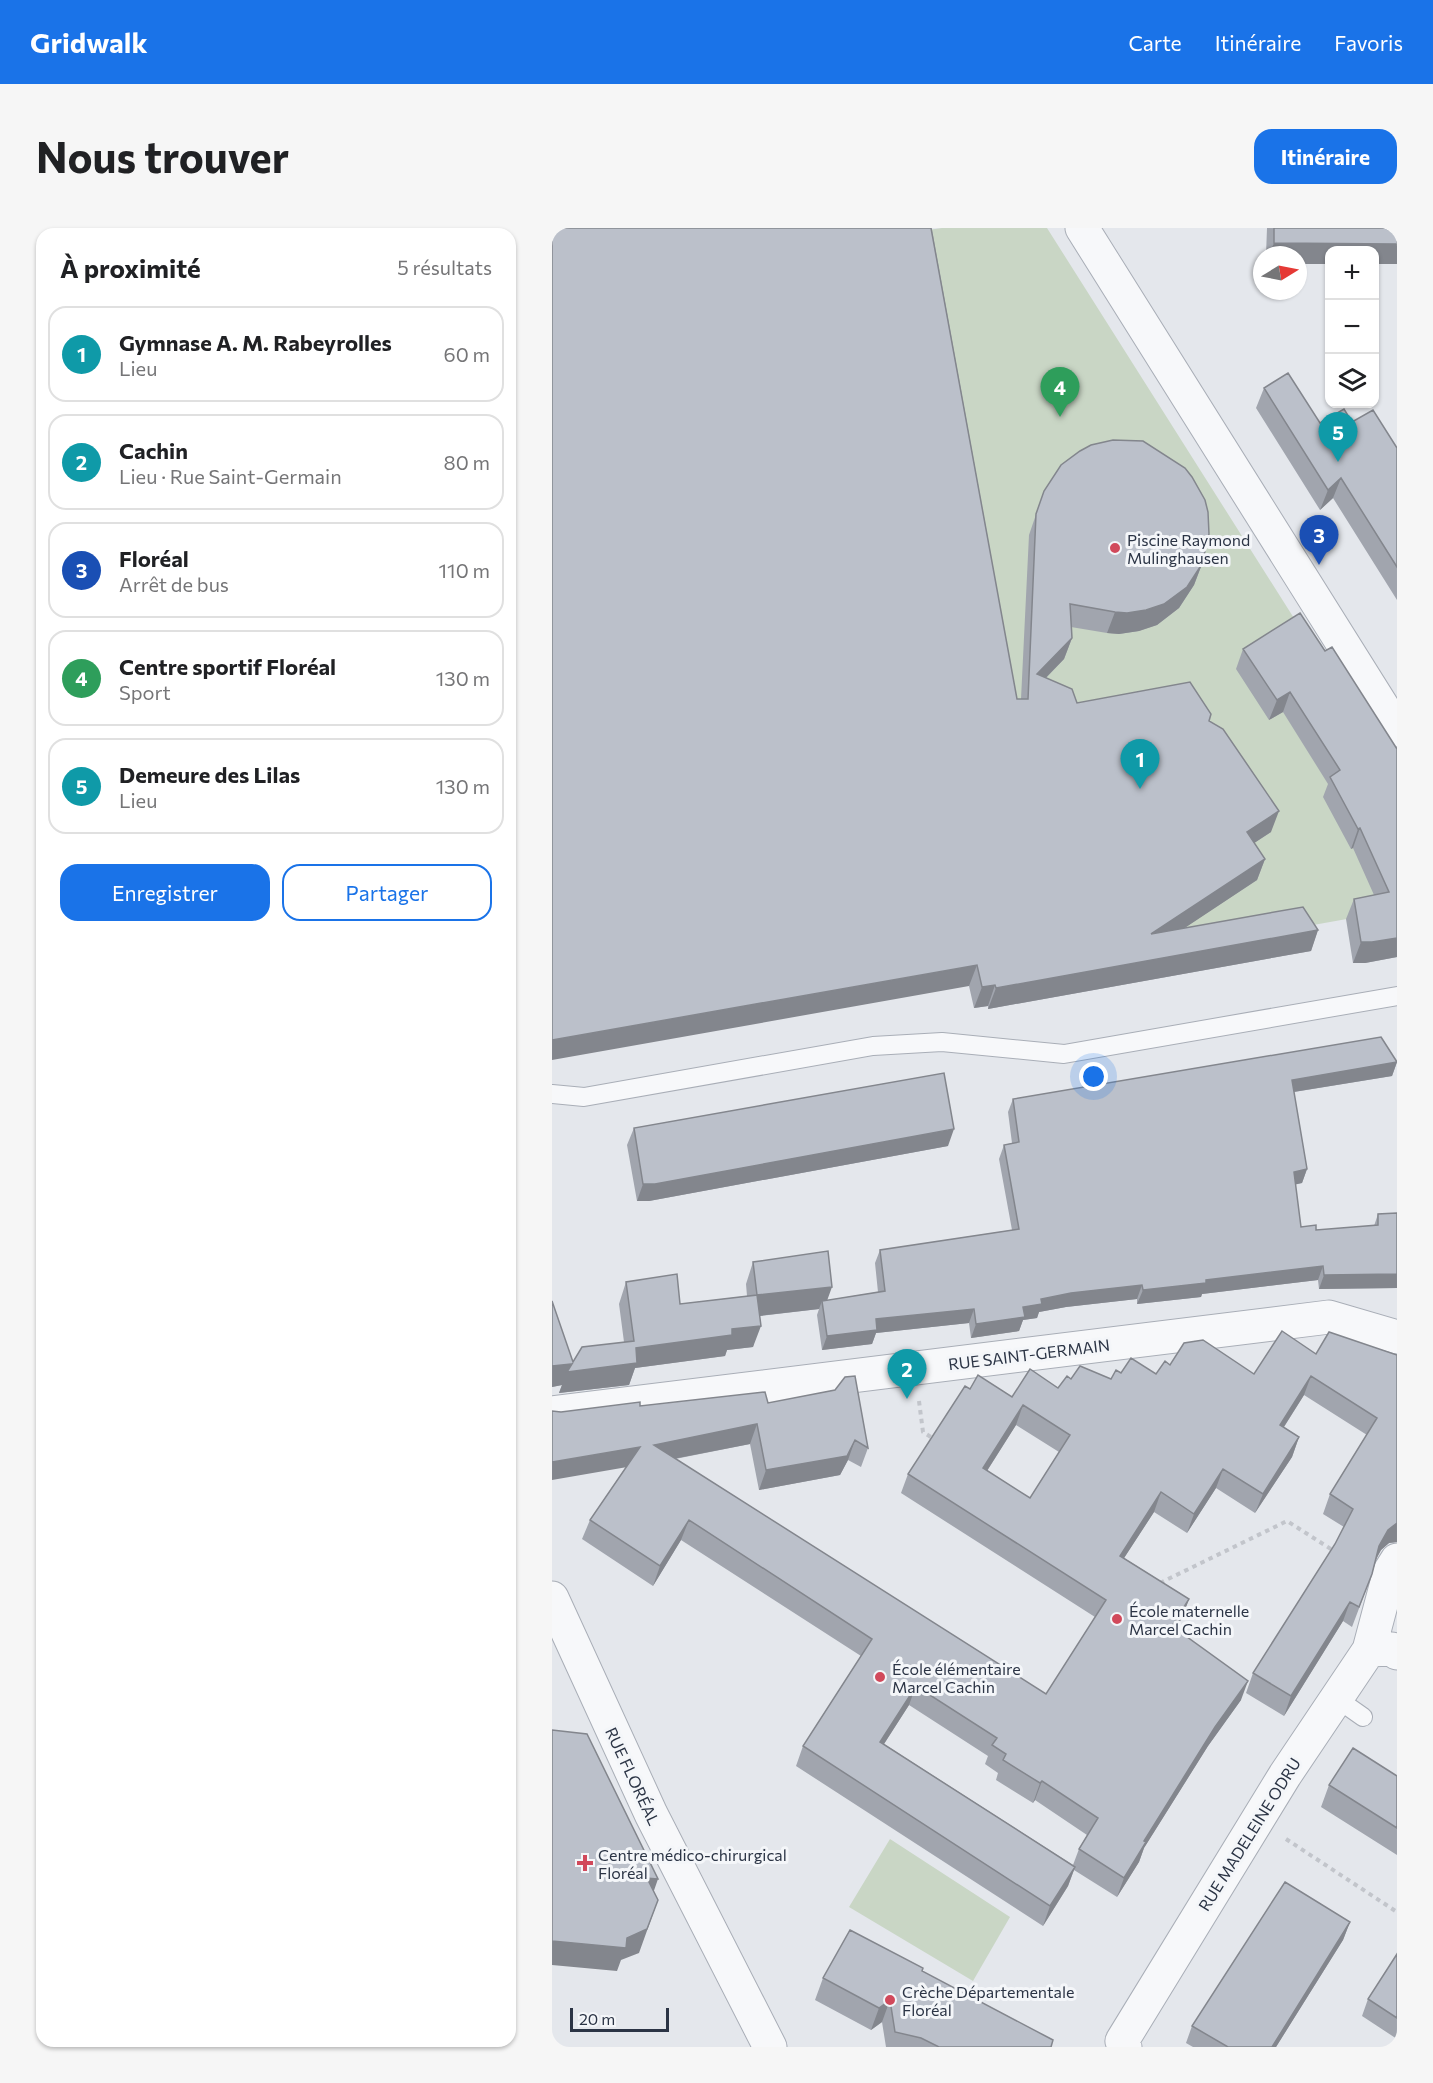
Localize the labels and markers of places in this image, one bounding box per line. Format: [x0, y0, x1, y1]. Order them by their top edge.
pin: 4 [1040, 368, 1080, 417]
pin: 5 [1318, 412, 1358, 462]
pin: 3 [1300, 516, 1338, 565]
place label: Piscine Raymond Mulinghausen [1127, 530, 1250, 567]
marker: Piscine Raymond Mulinghausen [1108, 541, 1122, 555]
pin: 1 [1120, 740, 1160, 789]
pin: 2 [888, 1350, 926, 1399]
place label: École maternelle Marcel Cachin [1129, 1601, 1249, 1638]
marker: École maternelle Marcel Cachin [1110, 1612, 1124, 1626]
place label: École élémentaire Marcel Cachin [892, 1659, 1021, 1696]
marker: École élémentaire Marcel Cachin [873, 1670, 887, 1684]
place label: Centre médico-chirurgical Floréal [598, 1845, 787, 1882]
marker: Centre médico-chirurgical Floréal [576, 1854, 594, 1872]
place label: Crèche Départementale Floréal [902, 1982, 1074, 2019]
marker: Crèche Départementale Floréal [883, 1993, 897, 2007]

